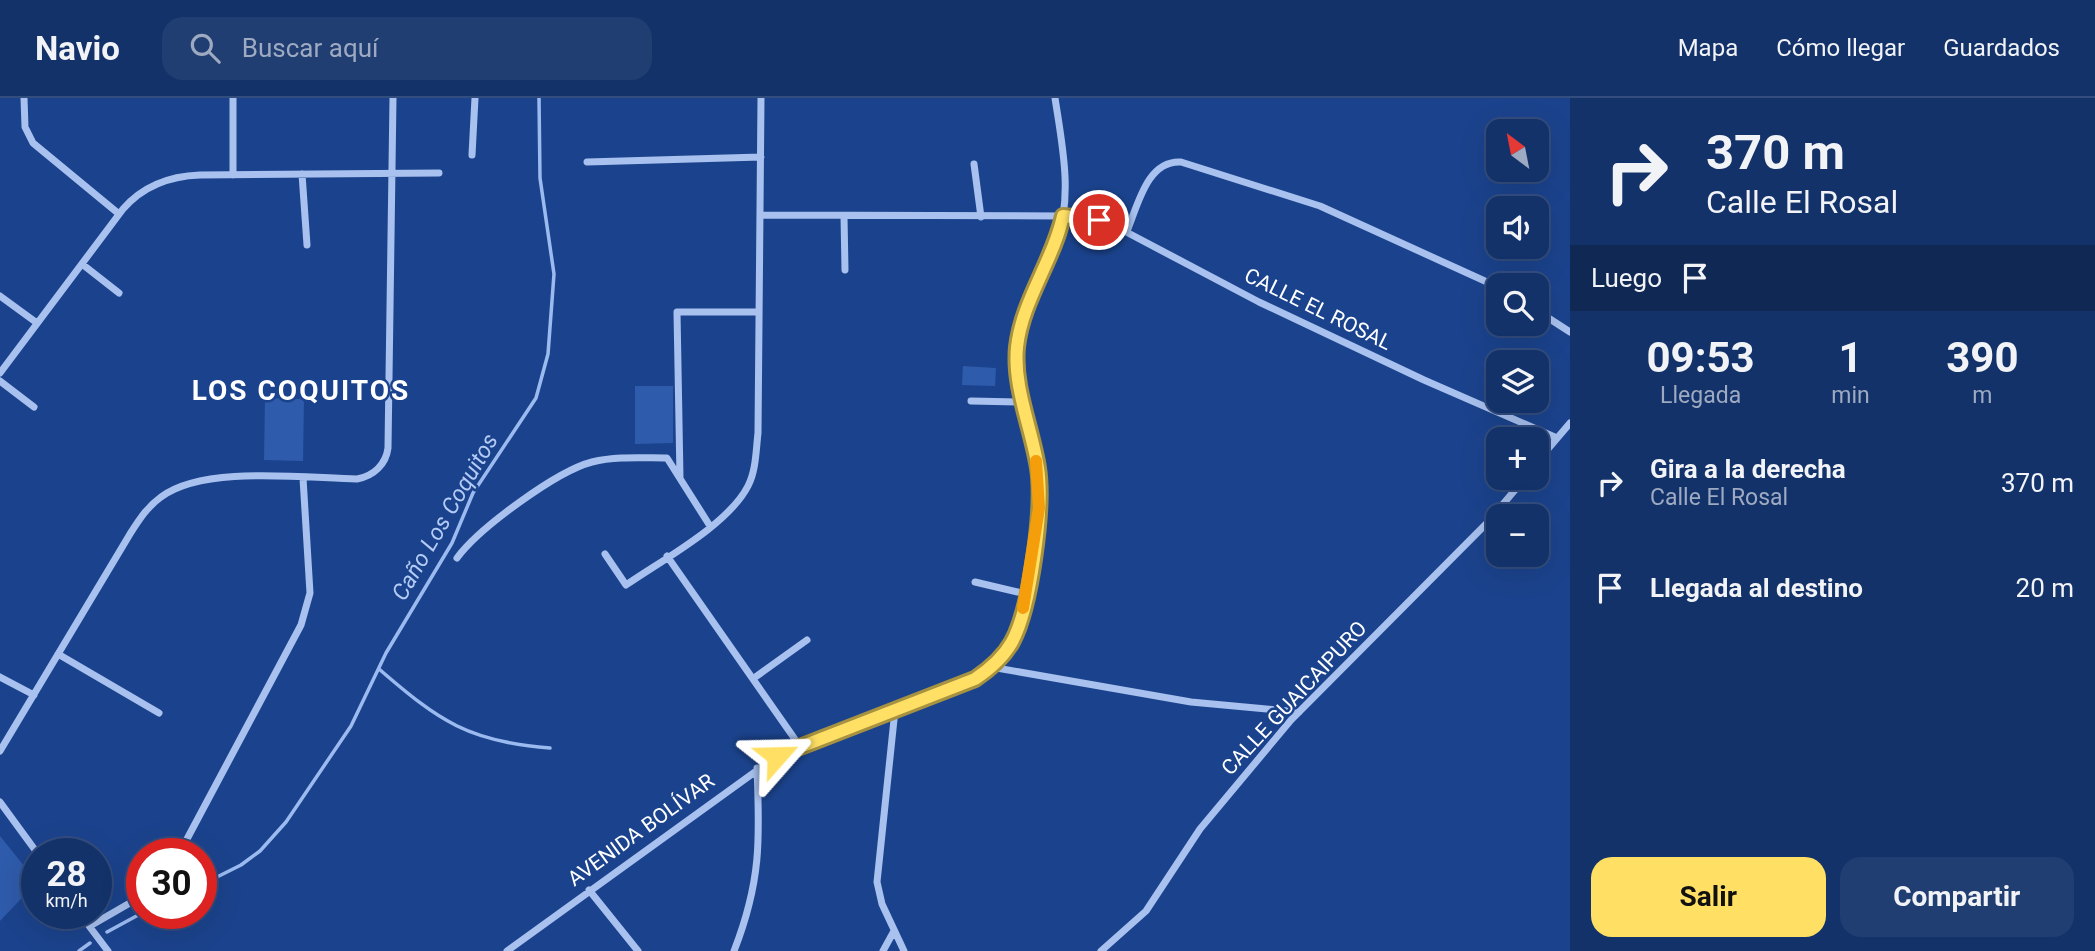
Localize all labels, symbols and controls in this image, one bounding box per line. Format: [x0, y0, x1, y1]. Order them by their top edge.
search box [162, 17, 652, 80]
text: Navio [35, 29, 120, 68]
icon: search [186, 29, 224, 67]
text: Buscar aquí [242, 33, 378, 63]
text: Mapa [1678, 34, 1738, 62]
text: Cómo llegar [1776, 34, 1905, 62]
text: Guardados [1943, 34, 2060, 62]
north arrow [1486, 119, 1549, 182]
map controls [1486, 119, 1549, 567]
text: 370 m [1706, 124, 1845, 181]
icon: right [1591, 126, 1682, 217]
text: Calle El Rosal [1706, 183, 1898, 221]
pin [1069, 190, 1129, 250]
button: sound [1486, 196, 1549, 259]
icon: arrive [1080, 201, 1118, 239]
icon: arrive [1676, 259, 1714, 297]
street label: CALLE EL ROSAL [1241, 263, 1395, 355]
text: Luego [1591, 263, 1662, 293]
button: search [1486, 273, 1549, 336]
text: 09:53 [1647, 333, 1755, 382]
text: 1 [1838, 333, 1863, 382]
text: 390 [1946, 333, 2019, 382]
button: layers [1486, 350, 1549, 413]
district label: LOS COQUITOS [192, 374, 410, 407]
text: Llegada [1660, 382, 1741, 409]
text: min [1831, 382, 1870, 409]
text: m [1972, 382, 1992, 409]
button: + [1486, 427, 1549, 490]
water label: Caño Los Coquitos [386, 429, 504, 605]
text: Gira a la derecha [1650, 454, 1846, 484]
icon: right [1591, 464, 1629, 502]
text: 370 m [2001, 468, 2074, 498]
text: Calle El Rosal [1650, 484, 1788, 511]
button: − [1486, 504, 1549, 567]
icon: arrive [1591, 569, 1629, 607]
text: Llegada al destino [1650, 573, 1863, 603]
text: 20 m [2016, 573, 2074, 603]
street label: CALLE GUAICAIPURO [1216, 616, 1372, 780]
position arrow [740, 719, 814, 793]
street label: AVENIDA BOLÍVAR [563, 769, 719, 891]
speed limit sign: 30 [126, 838, 217, 929]
text: 28 [46, 854, 87, 895]
button: Salir [1591, 857, 1826, 937]
button: Compartir [1840, 857, 2074, 937]
text: km/h [45, 890, 88, 911]

